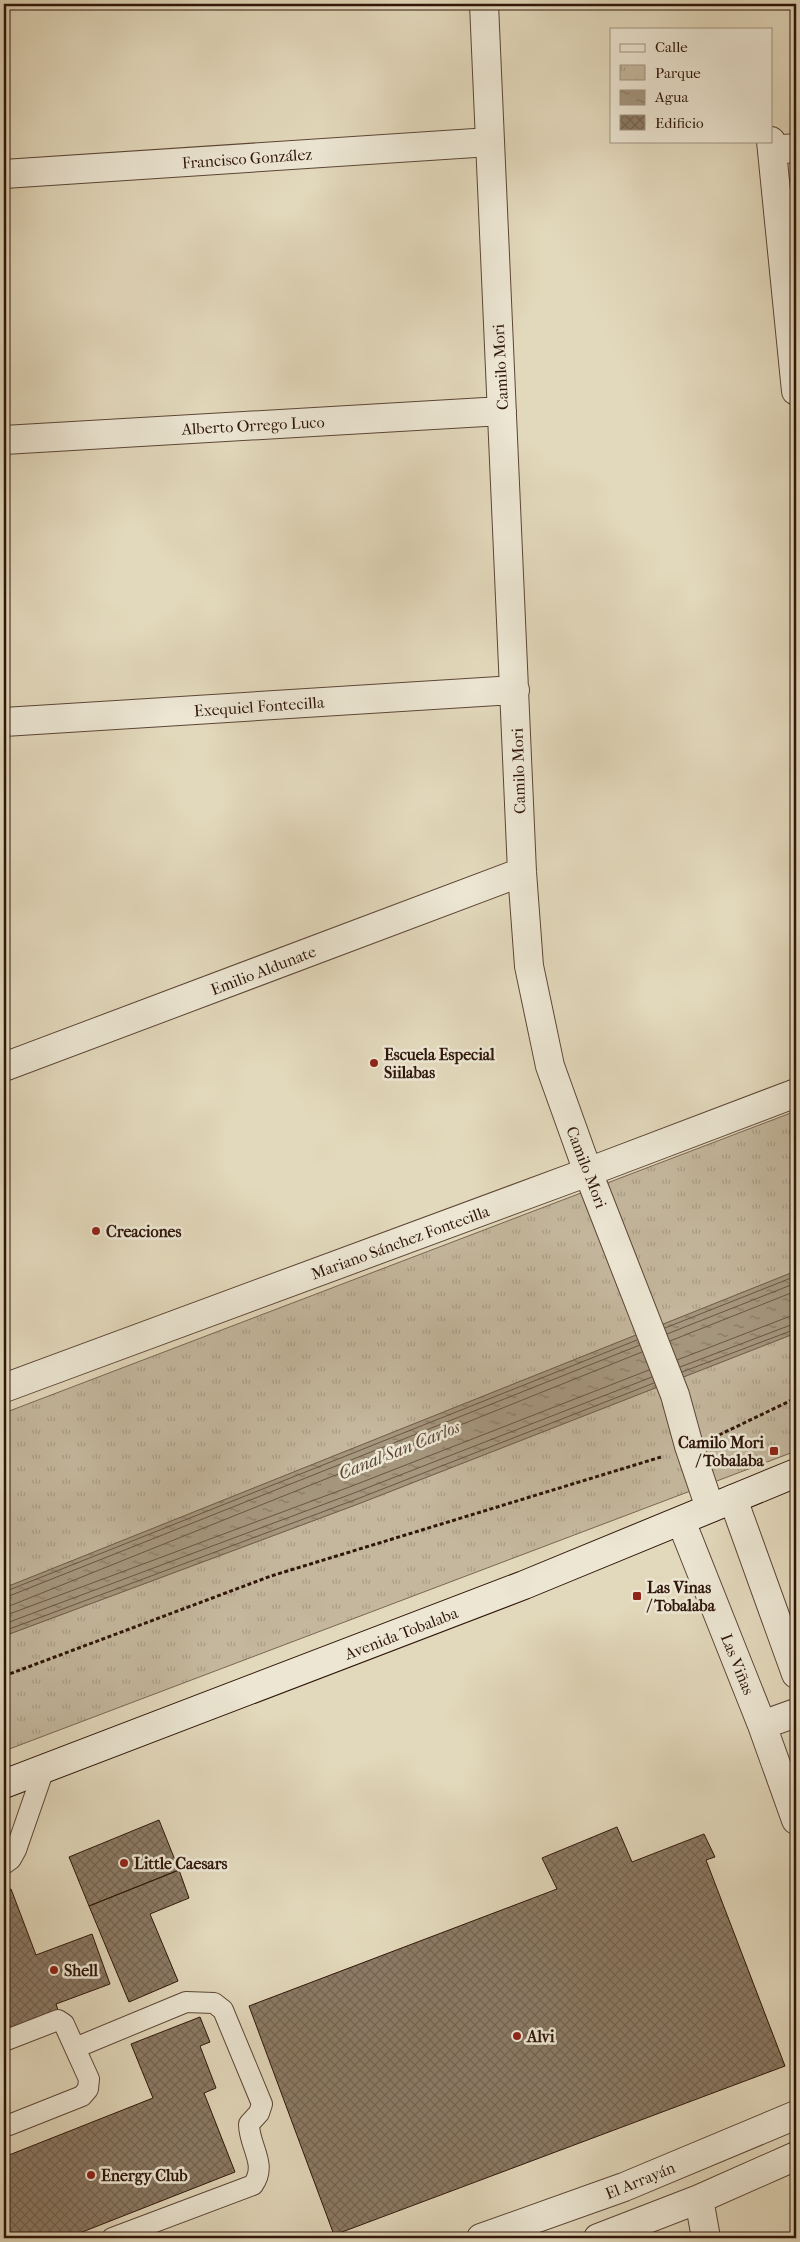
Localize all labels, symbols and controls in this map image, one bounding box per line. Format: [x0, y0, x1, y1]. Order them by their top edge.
legend [610, 28, 772, 142]
text: Calle [655, 38, 688, 56]
text: Parque [655, 64, 701, 82]
text: Agua [654, 88, 689, 106]
text: Edificio [655, 114, 704, 132]
street label: Francisco González [181, 144, 313, 173]
street label: Camilo Mori [489, 323, 512, 410]
street label: Alberto Orrego Luco [180, 412, 325, 439]
street label: Exequiel Fontecilla [193, 692, 325, 721]
street label: Camilo Mori [507, 727, 529, 814]
street label: Emilio Aldunate [208, 942, 319, 999]
place label: Escuela Especial Siilabas [384, 1045, 495, 1082]
marker: Escuela Especial Siilabas [368, 1057, 380, 1069]
street label: Camilo Mori [562, 1124, 611, 1211]
street label: Mariano Sánchez Fontecilla [308, 1201, 492, 1284]
place label: Creaciones [106, 1222, 182, 1241]
marker: Creaciones [90, 1225, 102, 1237]
water label: Canal San Carlos [335, 1416, 463, 1484]
place label: Camilo Mori / Tobalaba [678, 1433, 765, 1470]
marker: Camilo Mori / Tobalaba [768, 1445, 780, 1457]
place label: Las Vinas / Tobalaba [646, 1578, 716, 1615]
marker: Las Vinas / Tobalaba [631, 1590, 643, 1602]
street label: Avenida Tobalaba [341, 1603, 461, 1664]
street label: Las Viñas [717, 1631, 758, 1698]
place label: Little Caesars [134, 1854, 228, 1873]
marker: Little Caesars [118, 1857, 130, 1869]
place label: Shell [64, 1961, 98, 1980]
marker: Shell [48, 1964, 60, 1976]
place label: Alvi [526, 2027, 555, 2046]
marker: Alvi [511, 2030, 523, 2042]
street label: El Arrayán [602, 2158, 679, 2203]
place label: Energy Club [101, 2166, 188, 2186]
marker: Energy Club [85, 2169, 97, 2181]

